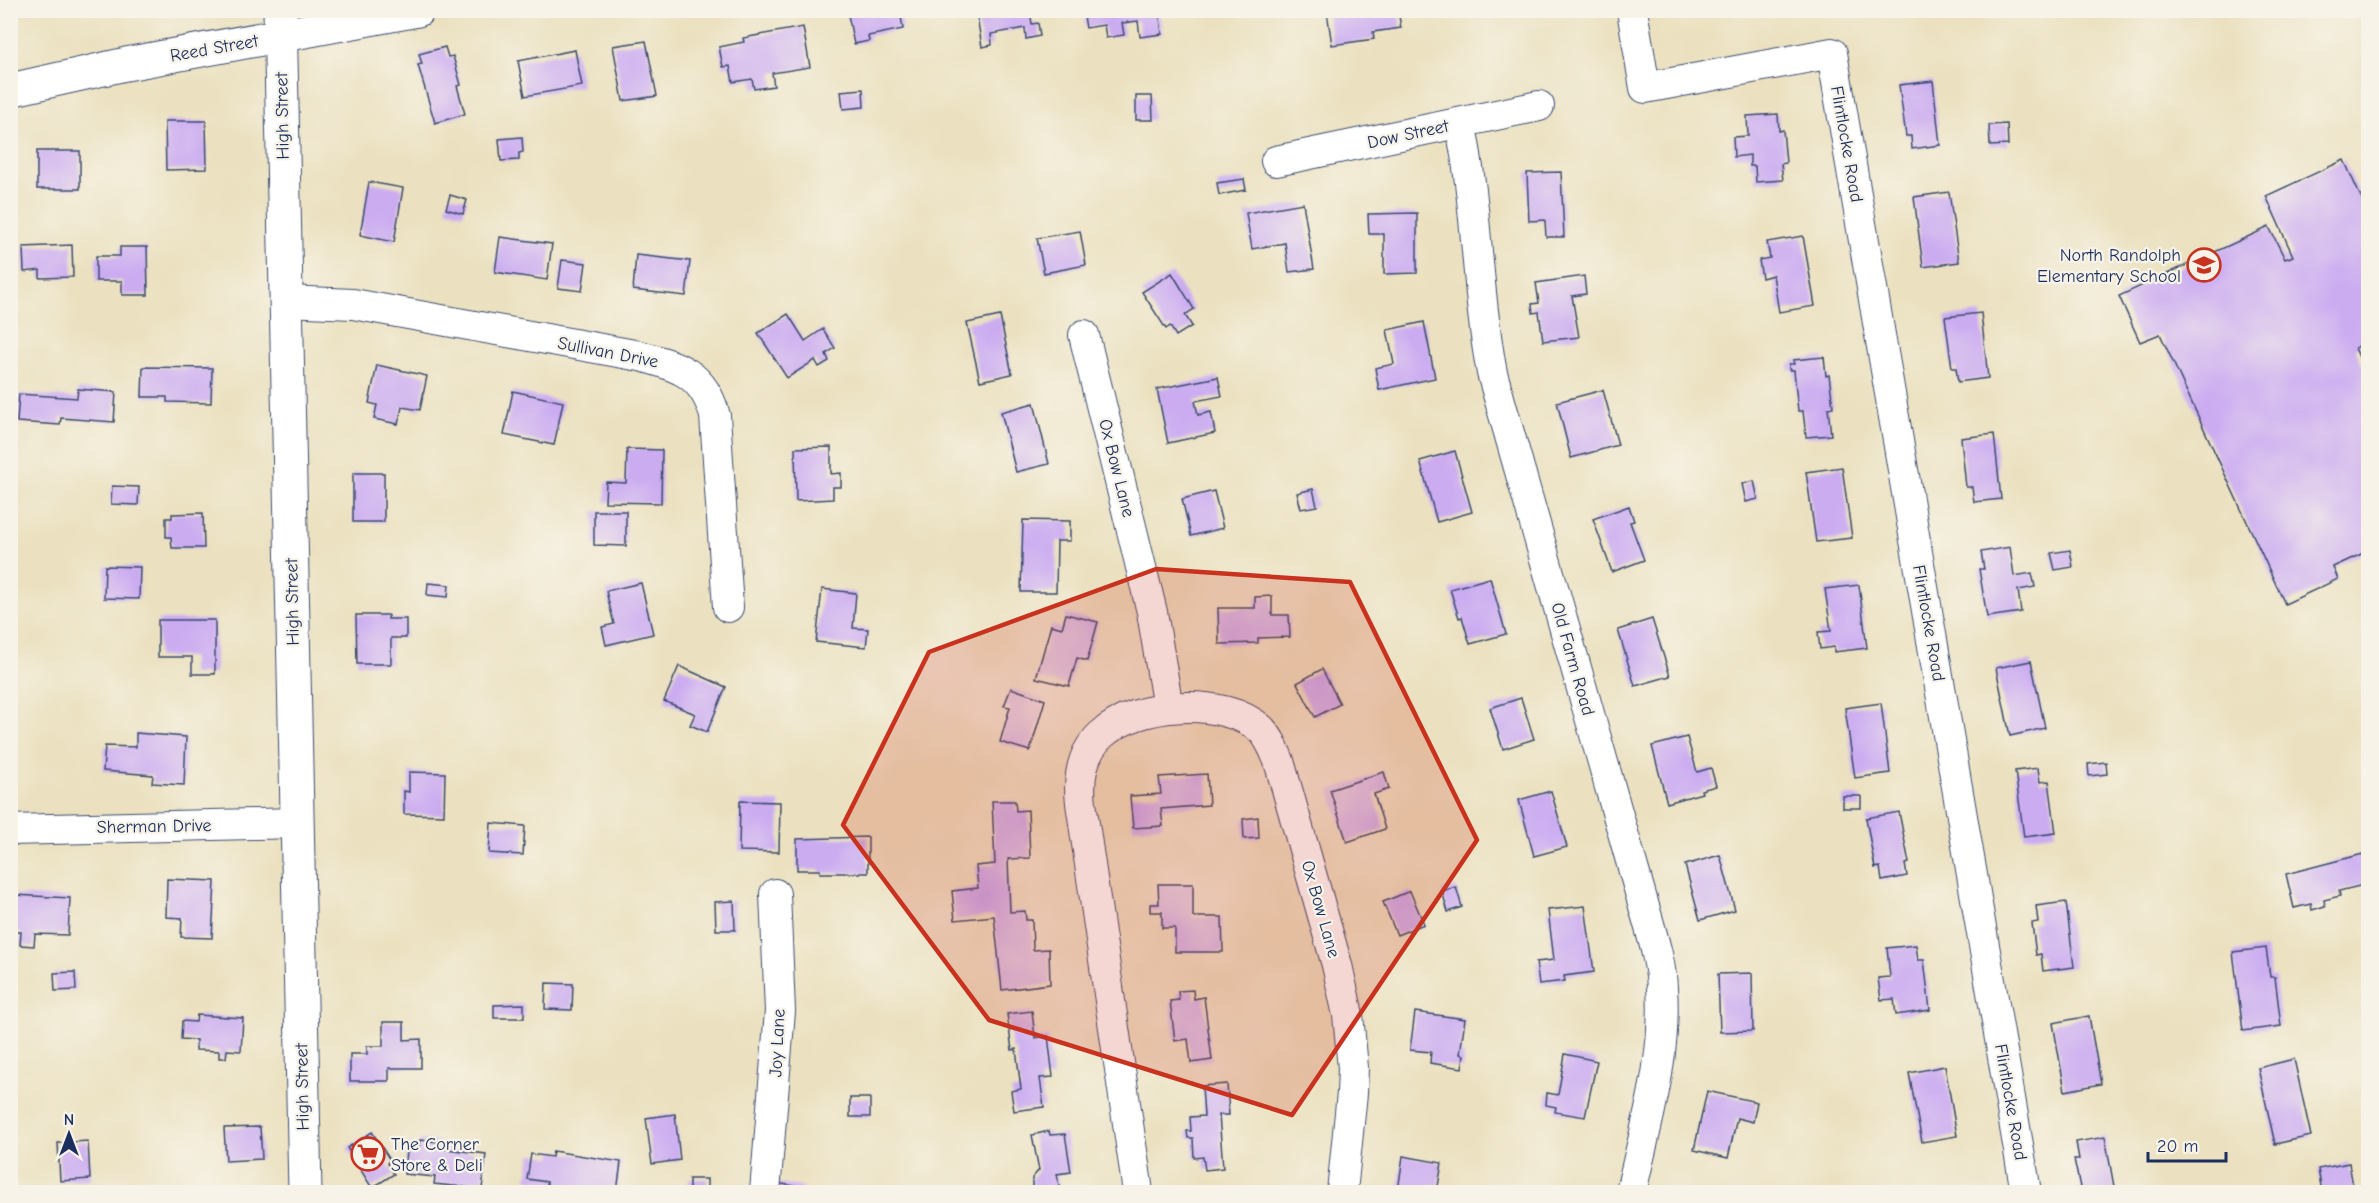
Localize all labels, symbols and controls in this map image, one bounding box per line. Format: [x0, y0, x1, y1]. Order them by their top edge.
street label: Reed Street [168, 30, 261, 67]
street label: High Street [271, 71, 294, 160]
street label: Flintlocke Road [1826, 84, 1867, 204]
street label: Dow Street [1366, 115, 1451, 153]
place label: North Randolph Elementary School [2037, 245, 2181, 287]
school or university icon: North Randolph Elementary School [2186, 247, 2222, 283]
street label: Sullivan Drive [556, 332, 660, 373]
street label: Ox Bow Lane [1094, 417, 1139, 519]
street label: High Street [281, 557, 304, 646]
street label: Flintlocke Road [1908, 563, 1949, 683]
street label: Old Farm Road [1546, 600, 1599, 718]
street label: Sherman Drive [97, 815, 211, 838]
street label: Ox Bow Lane [1297, 858, 1344, 960]
street label: Joy Lane [765, 1008, 790, 1078]
street label: High Street [291, 1042, 314, 1131]
street label: Flintlocke Road [1990, 1042, 2031, 1162]
north arrow [39, 1104, 99, 1164]
text: N [64, 1111, 74, 1129]
scale bar [2148, 1125, 2226, 1163]
place label: The Corner Store & Deli [391, 1134, 483, 1176]
supermarket icon: The Corner Store & Deli [350, 1136, 386, 1172]
text: 20 m [2157, 1136, 2198, 1157]

